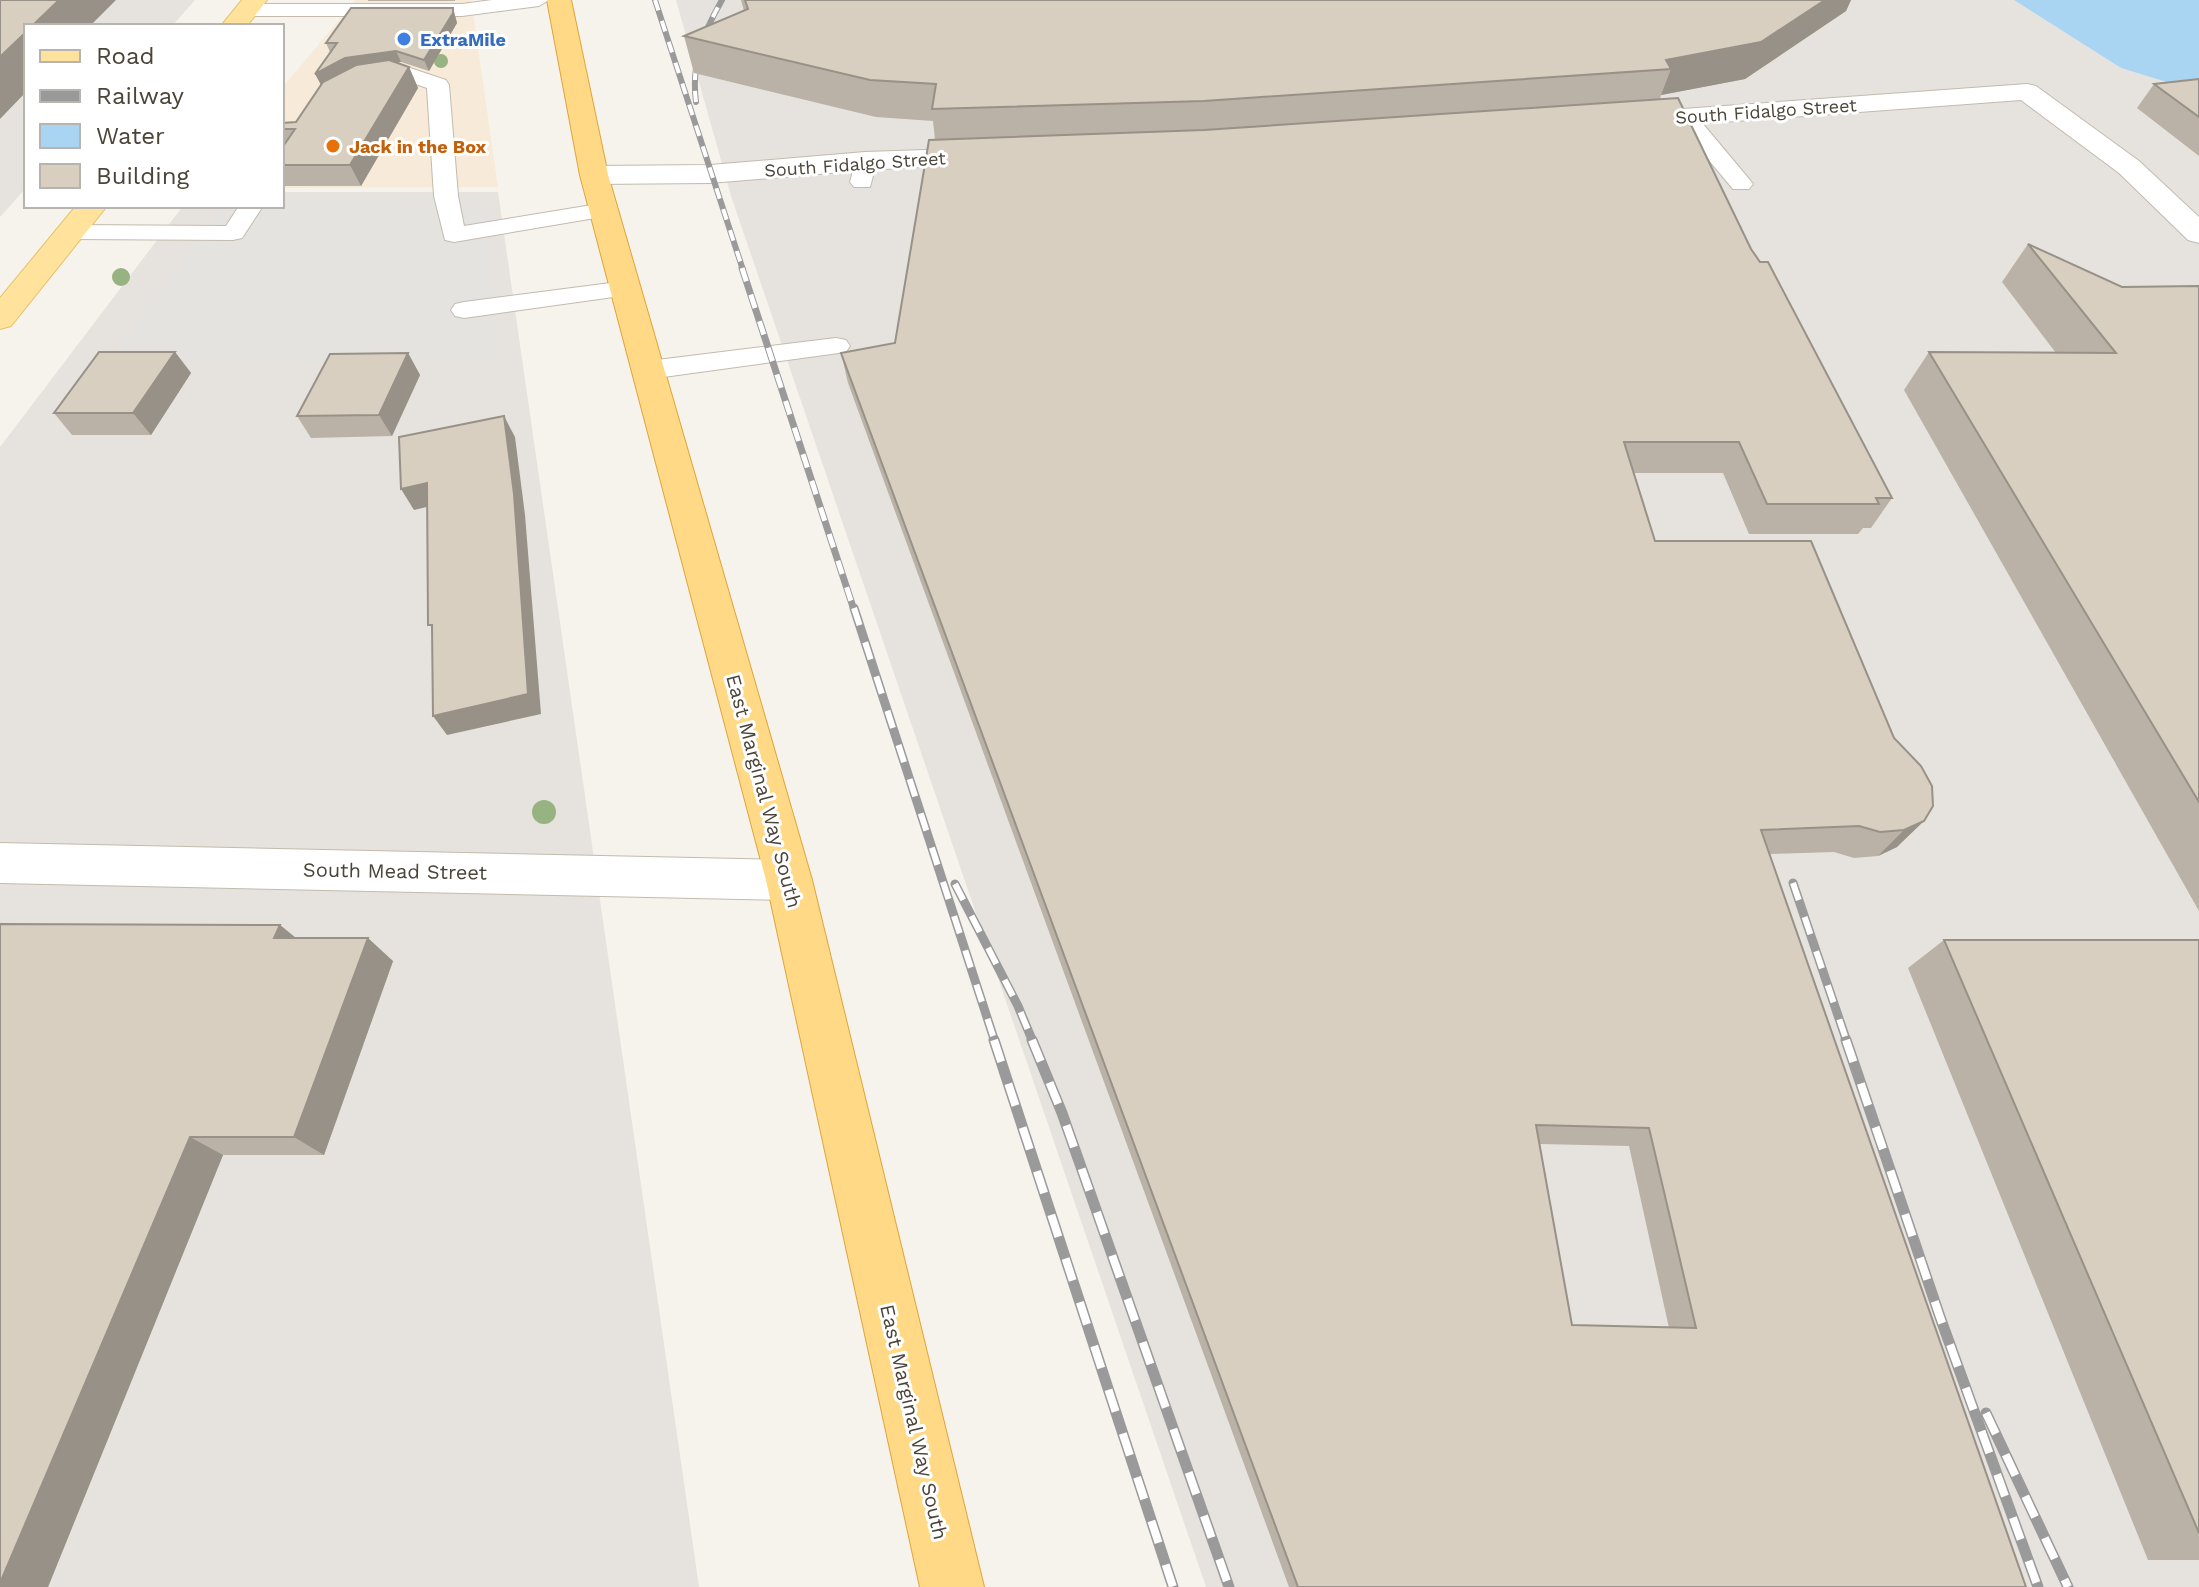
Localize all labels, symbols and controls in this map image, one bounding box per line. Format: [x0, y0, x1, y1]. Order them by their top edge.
legend [24, 24, 284, 208]
place label: ExtraMile [420, 29, 506, 50]
marker: ExtraMile [395, 30, 413, 48]
text: Road [96, 42, 155, 70]
text: Railway [96, 82, 185, 110]
street label: South Fidalgo Street [1675, 94, 1858, 128]
text: Water [96, 122, 165, 150]
place label: Jack in the Box [349, 136, 486, 157]
marker: Jack in the Box [324, 137, 342, 155]
street label: South Fidalgo Street [764, 147, 947, 181]
text: Building [96, 162, 189, 190]
street label: East Marginal Way South [721, 672, 807, 910]
street label: South Mead Street [303, 857, 488, 885]
street label: East Marginal Way South [875, 1302, 953, 1542]

